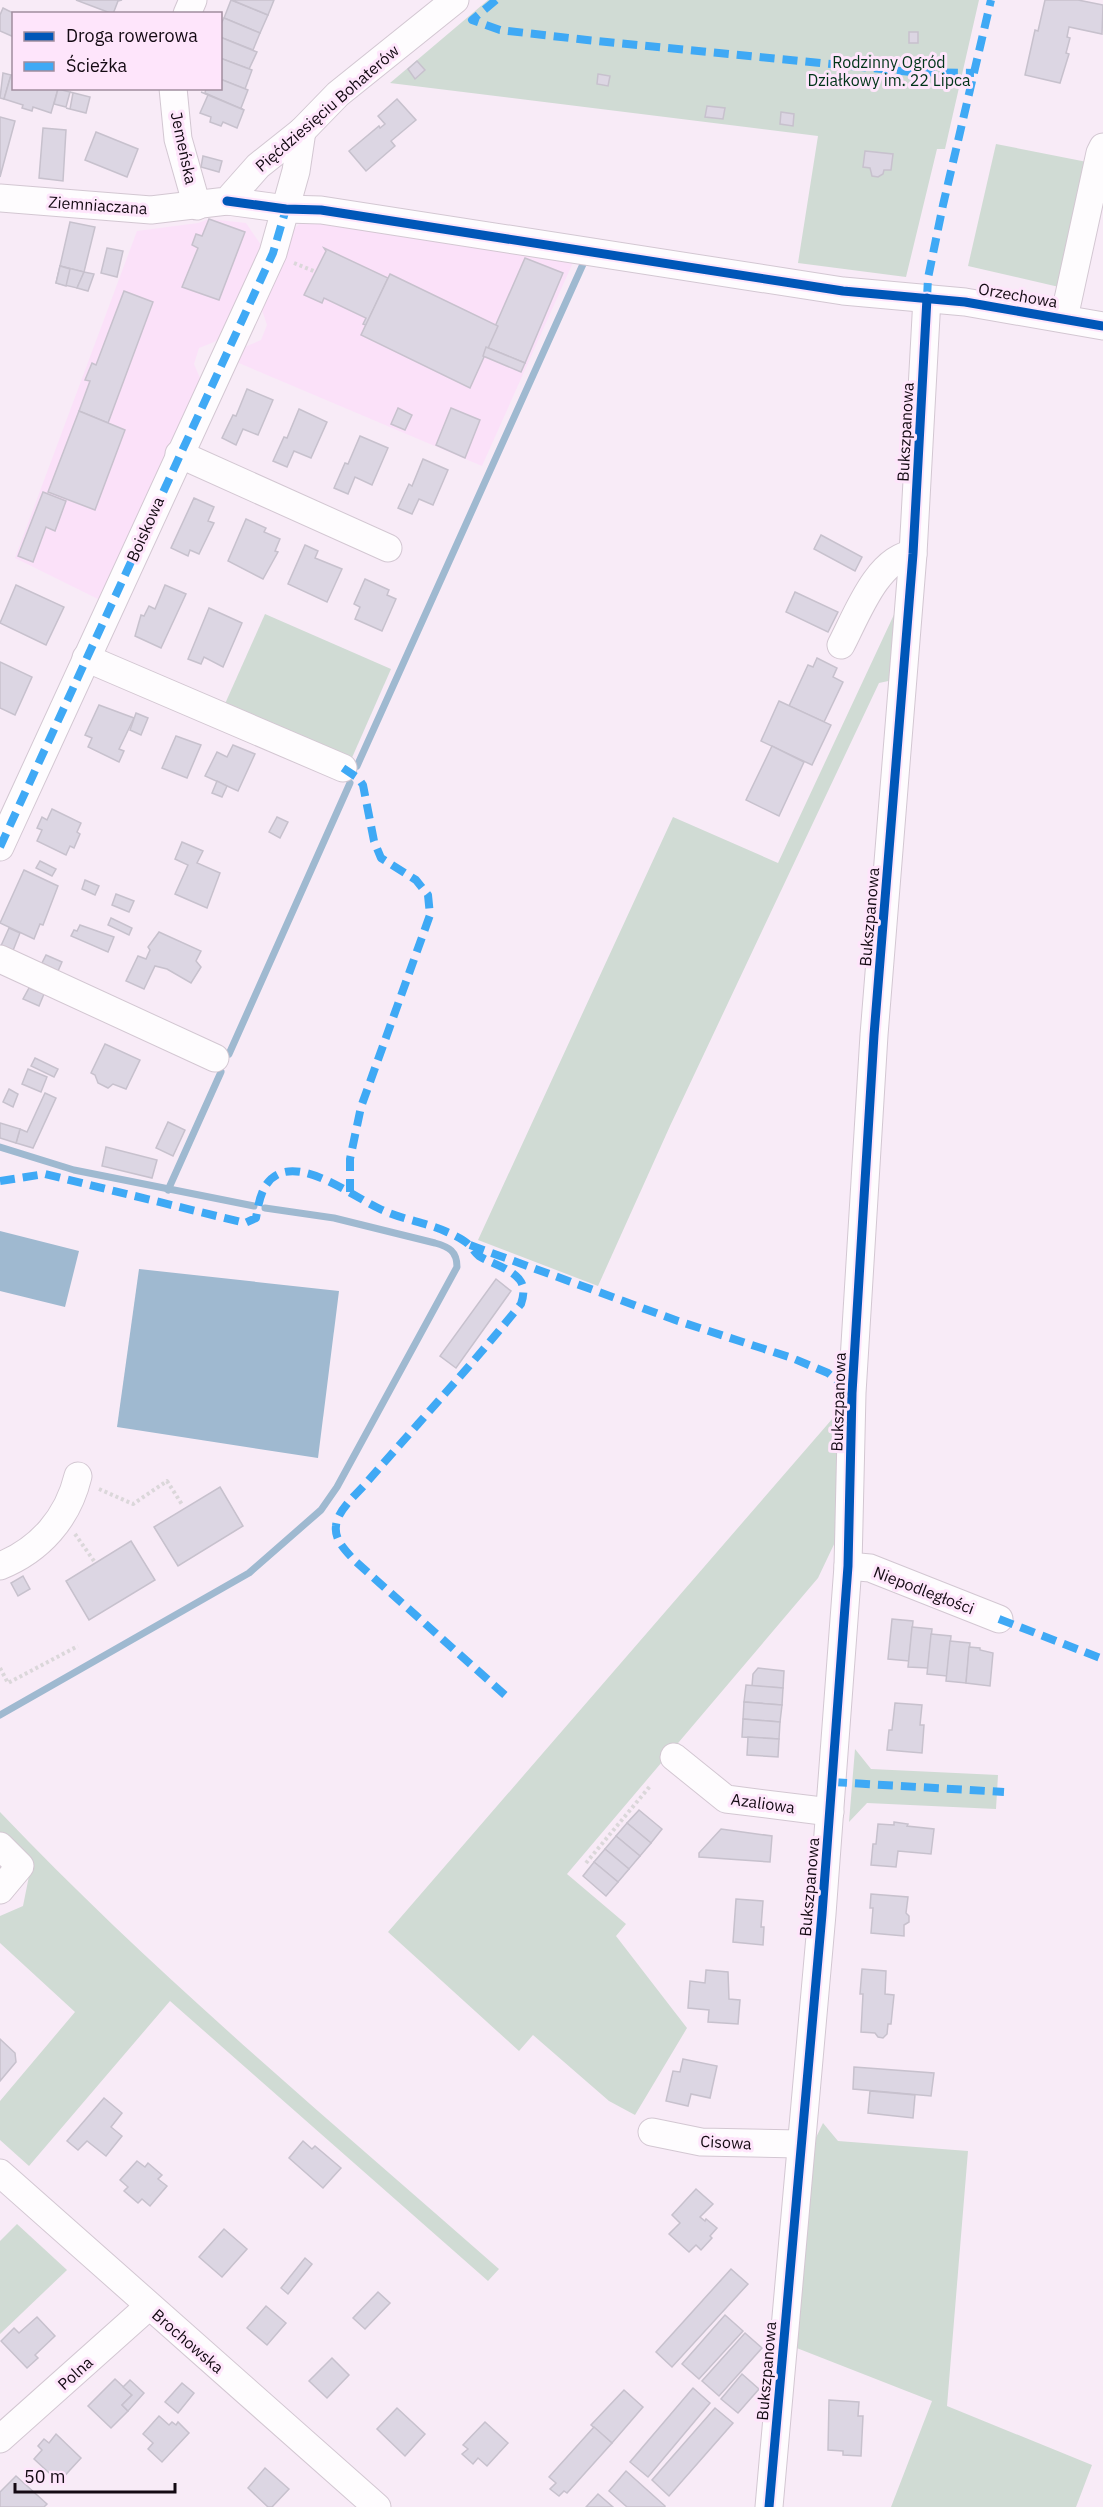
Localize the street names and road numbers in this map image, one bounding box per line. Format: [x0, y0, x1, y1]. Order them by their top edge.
street label: Pięćdziesięciu Bohaterów [251, 40, 403, 176]
street label: Jemeńska [167, 110, 202, 186]
street label: Ziemniaczana [48, 192, 149, 218]
street label: Orzechowa [977, 278, 1060, 312]
street label: Bukszpanowa [892, 381, 918, 482]
street label: Boiskowa [122, 493, 168, 565]
street label: Bukszpanowa [855, 866, 883, 967]
street label: Bukszpanowa [826, 1352, 850, 1452]
street label: Niepodległości [871, 1562, 977, 1618]
street label: Azaliowa [730, 1789, 797, 1817]
street label: Bukszpanowa [795, 1836, 823, 1937]
street label: Cisowa [700, 2131, 753, 2153]
street label: Brochowska [148, 2305, 228, 2378]
street label: Bukszpanowa [752, 2320, 780, 2421]
street label: Polna [53, 2352, 97, 2394]

